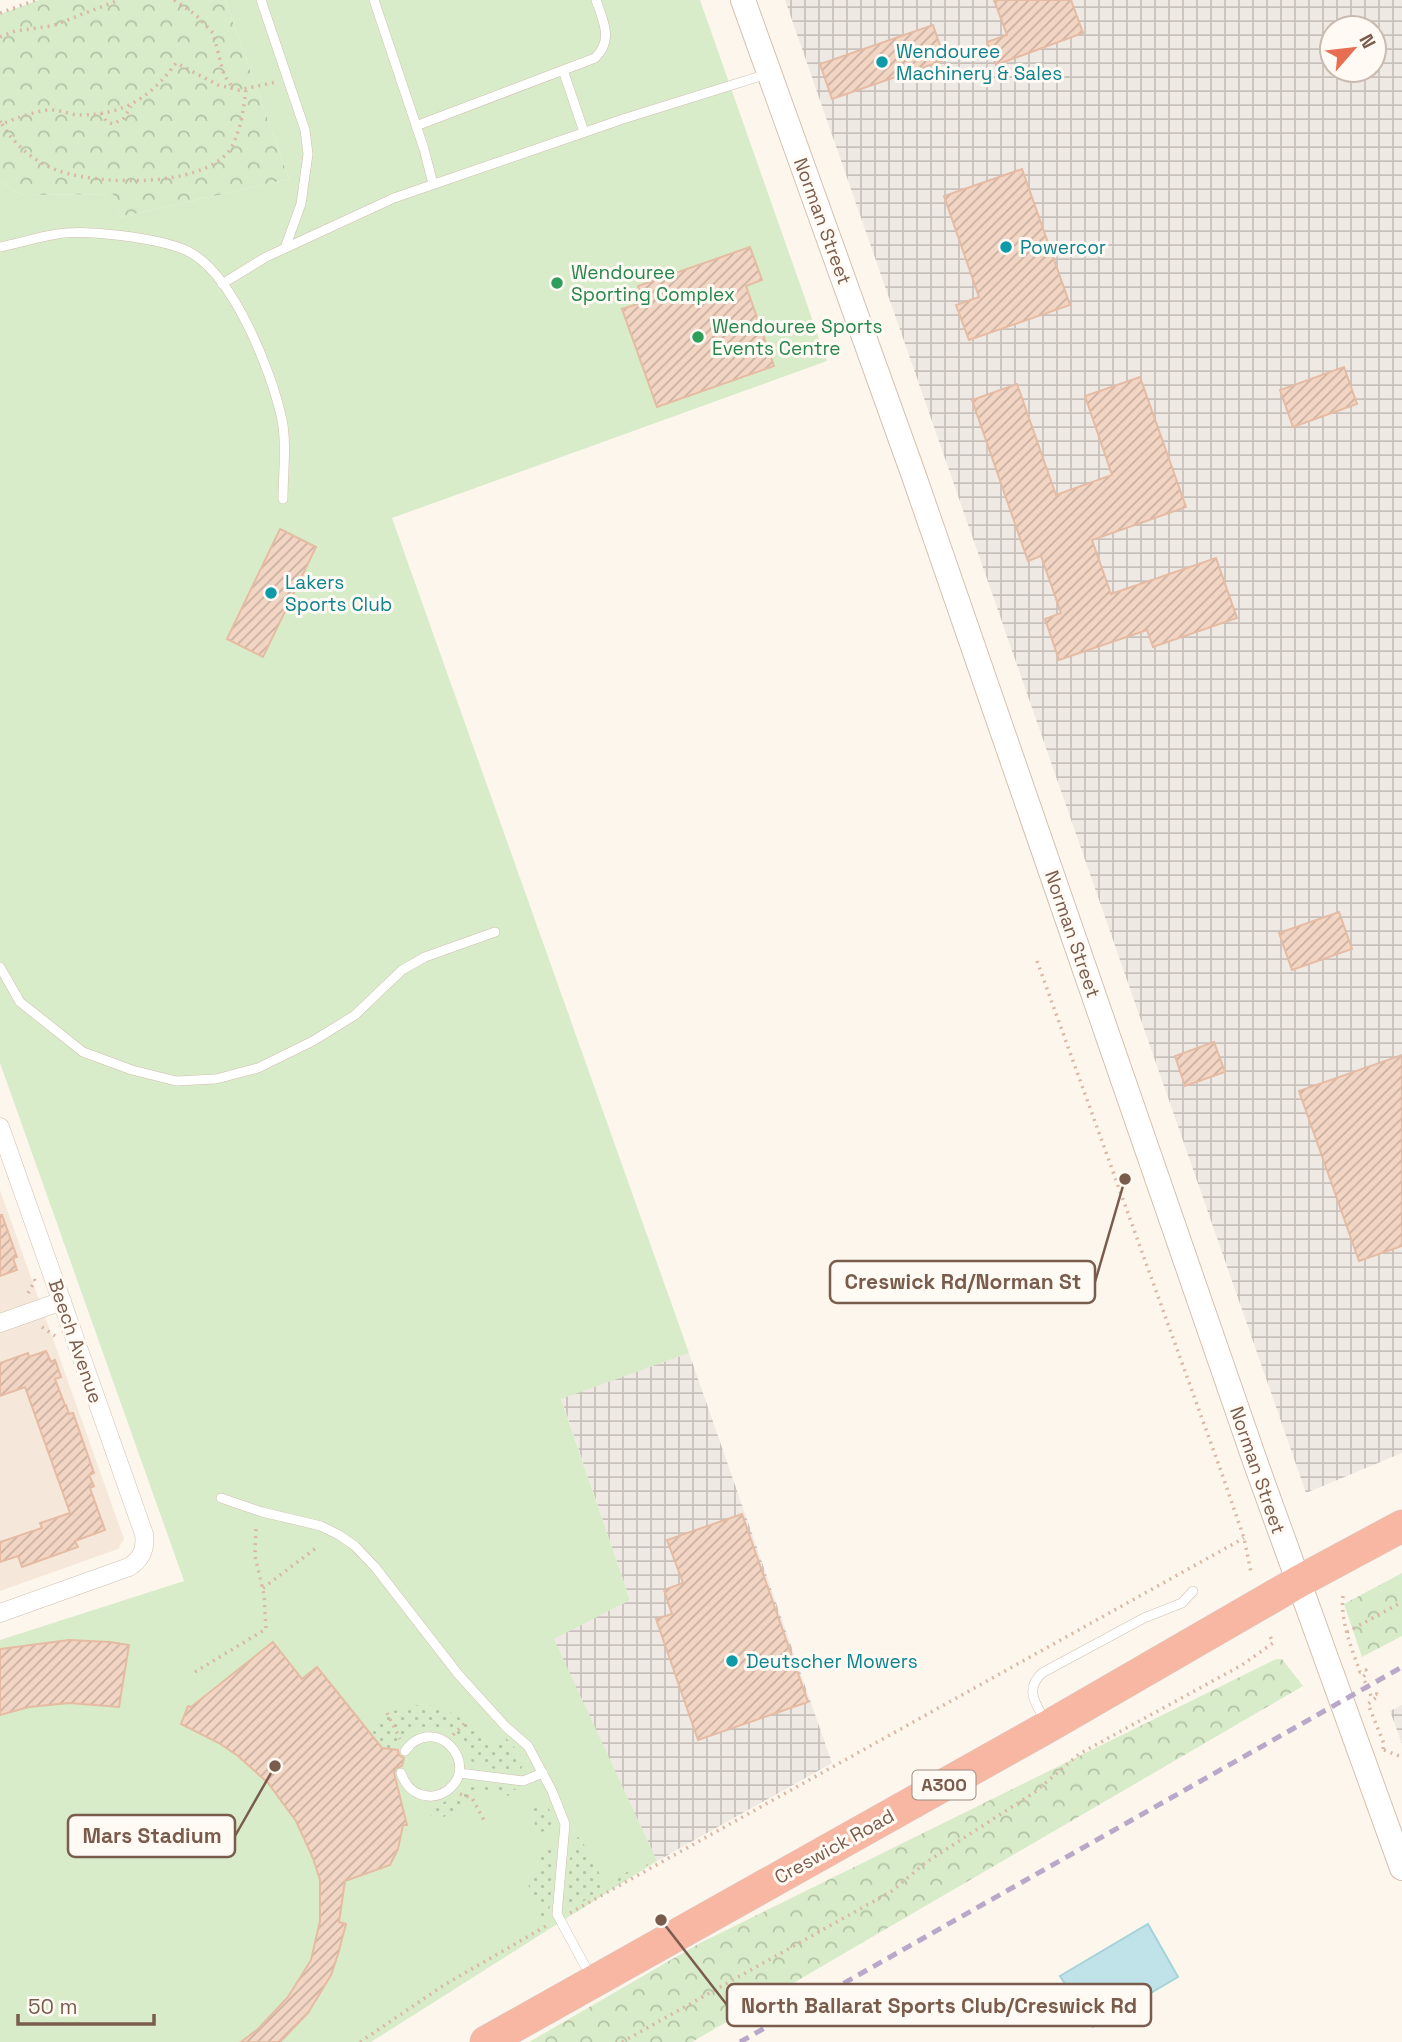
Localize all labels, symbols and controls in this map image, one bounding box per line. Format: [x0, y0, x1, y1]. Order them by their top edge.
north arrow [1318, 14, 1388, 84]
text: N [1354, 30, 1382, 53]
place label: Wendouree Machinery & Sales [896, 39, 1062, 86]
marker: Wendouree Machinery & Sales [874, 54, 890, 70]
street label: Norman Street [788, 154, 857, 288]
place label: Powercor [1020, 235, 1106, 260]
marker: Powercor [998, 239, 1014, 255]
place label: Wendouree Sporting Complex [571, 260, 735, 307]
marker: Wendouree Sporting Complex [549, 275, 565, 291]
place label: Wendouree Sports Events Centre [712, 314, 883, 361]
marker: Wendouree Sports Events Centre [690, 329, 706, 345]
place label: Lakers Sports Club [285, 570, 392, 617]
marker: Lakers Sports Club [263, 585, 279, 601]
street label: Norman Street [1039, 867, 1106, 1001]
callout: Creswick Rd/Norman St [830, 1261, 1095, 1303]
text: Creswick Rd/Norman St [845, 1268, 1081, 1295]
street label: Beech Avenue [43, 1276, 108, 1407]
street label: Norman Street [1224, 1403, 1291, 1537]
place label: Deutscher Mowers [746, 1649, 918, 1674]
marker: Deutscher Mowers [724, 1653, 740, 1669]
road number: A300 [912, 1770, 976, 1800]
street label: Creswick Road [770, 1803, 899, 1890]
callout: Mars Stadium [68, 1815, 235, 1857]
text: Mars Stadium [82, 1822, 222, 1849]
scale bar [18, 1982, 154, 2026]
callout: North Ballarat Sports Club/Creswick Rd [727, 1984, 1151, 2026]
text: North Ballarat Sports Club/Creswick Rd [741, 1992, 1137, 2019]
text: 50 m [28, 1993, 78, 2020]

